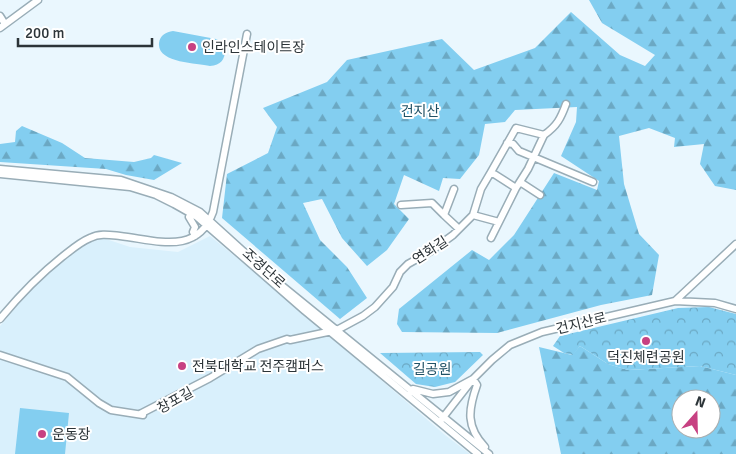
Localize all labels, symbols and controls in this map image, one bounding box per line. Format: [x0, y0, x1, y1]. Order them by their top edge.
scale bar [18, 15, 151, 47]
text: 200 m [25, 24, 65, 42]
place label: 인라인스테이트장 [202, 39, 305, 56]
marker: 인라인스테이트장 [186, 41, 198, 53]
park label: 건지산 [401, 103, 439, 120]
street label: 연화길 [409, 233, 451, 268]
street label: 조경단로 [239, 245, 289, 292]
street label: 건지산로 [554, 309, 608, 338]
marker: 덕진체련공원 [640, 335, 652, 347]
place label: 덕진체련공원 [607, 349, 685, 366]
place label: 전북대학교 전주캠퍼스 [192, 358, 324, 375]
marker: 전북대학교 전주캠퍼스 [176, 360, 188, 372]
park label: 길공원 [413, 361, 451, 378]
street label: 창포길 [154, 384, 196, 417]
north arrow [671, 389, 721, 439]
text: N [693, 393, 708, 412]
place label: 운동장 [52, 426, 91, 443]
marker: 운동장 [36, 428, 48, 440]

